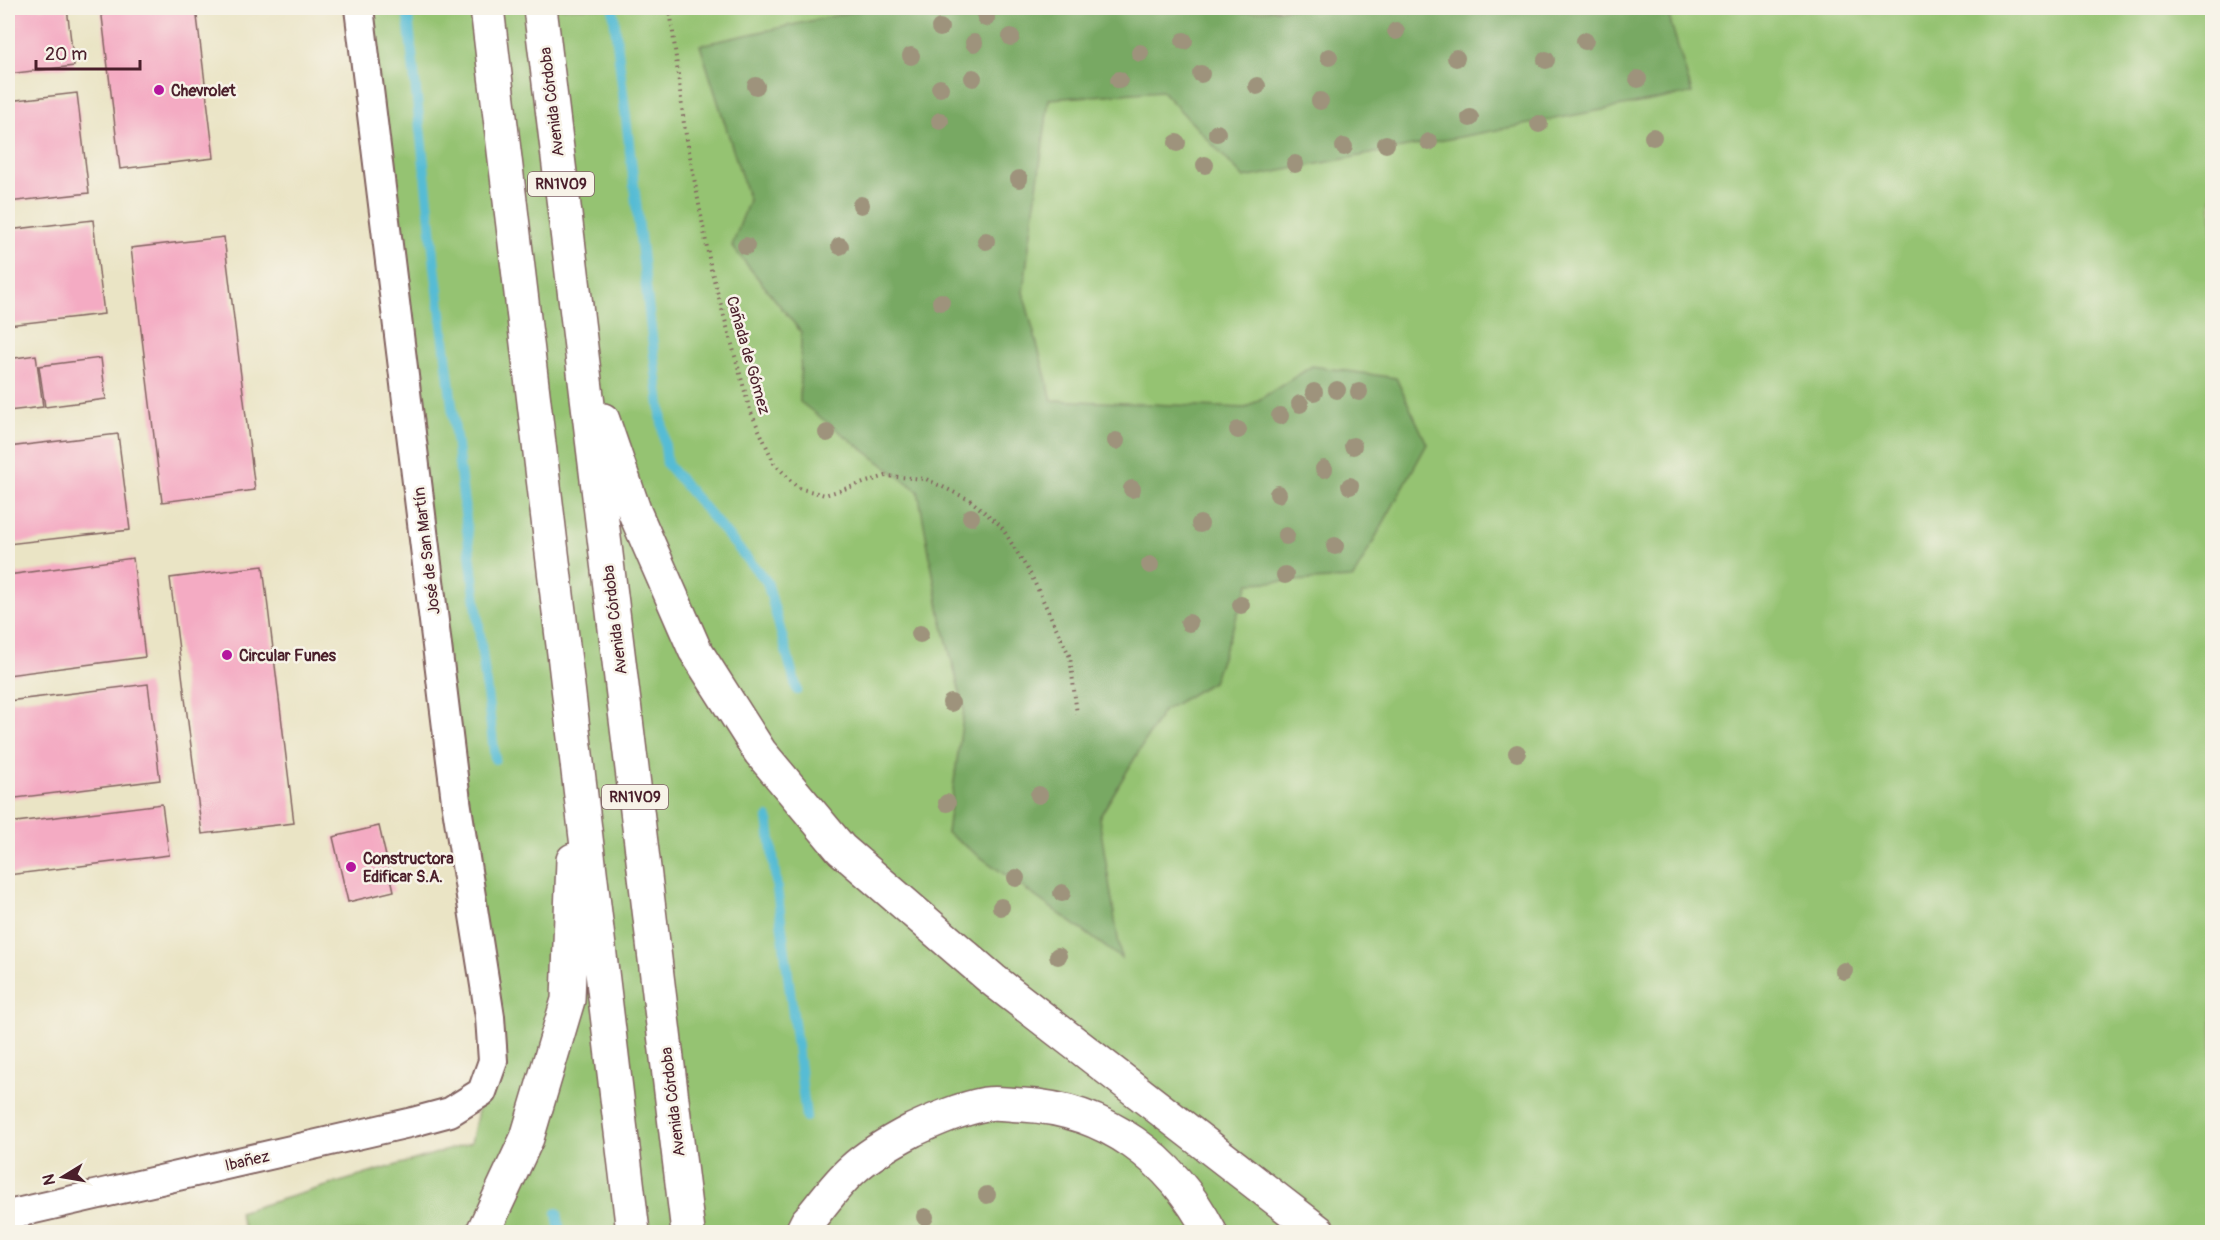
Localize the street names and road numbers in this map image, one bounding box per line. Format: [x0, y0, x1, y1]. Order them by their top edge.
street label: Avenida Córdoba [535, 46, 569, 158]
road number: RN1V09 [528, 172, 594, 196]
street label: Cañada de Gómez [722, 294, 774, 417]
street label: José de San Martín [409, 486, 445, 616]
street label: Avenida Córdoba [598, 564, 632, 676]
road number: RN1V09 [602, 785, 668, 809]
street label: Avenida Córdoba [656, 1046, 690, 1158]
street label: Ibañez [223, 1146, 272, 1176]

